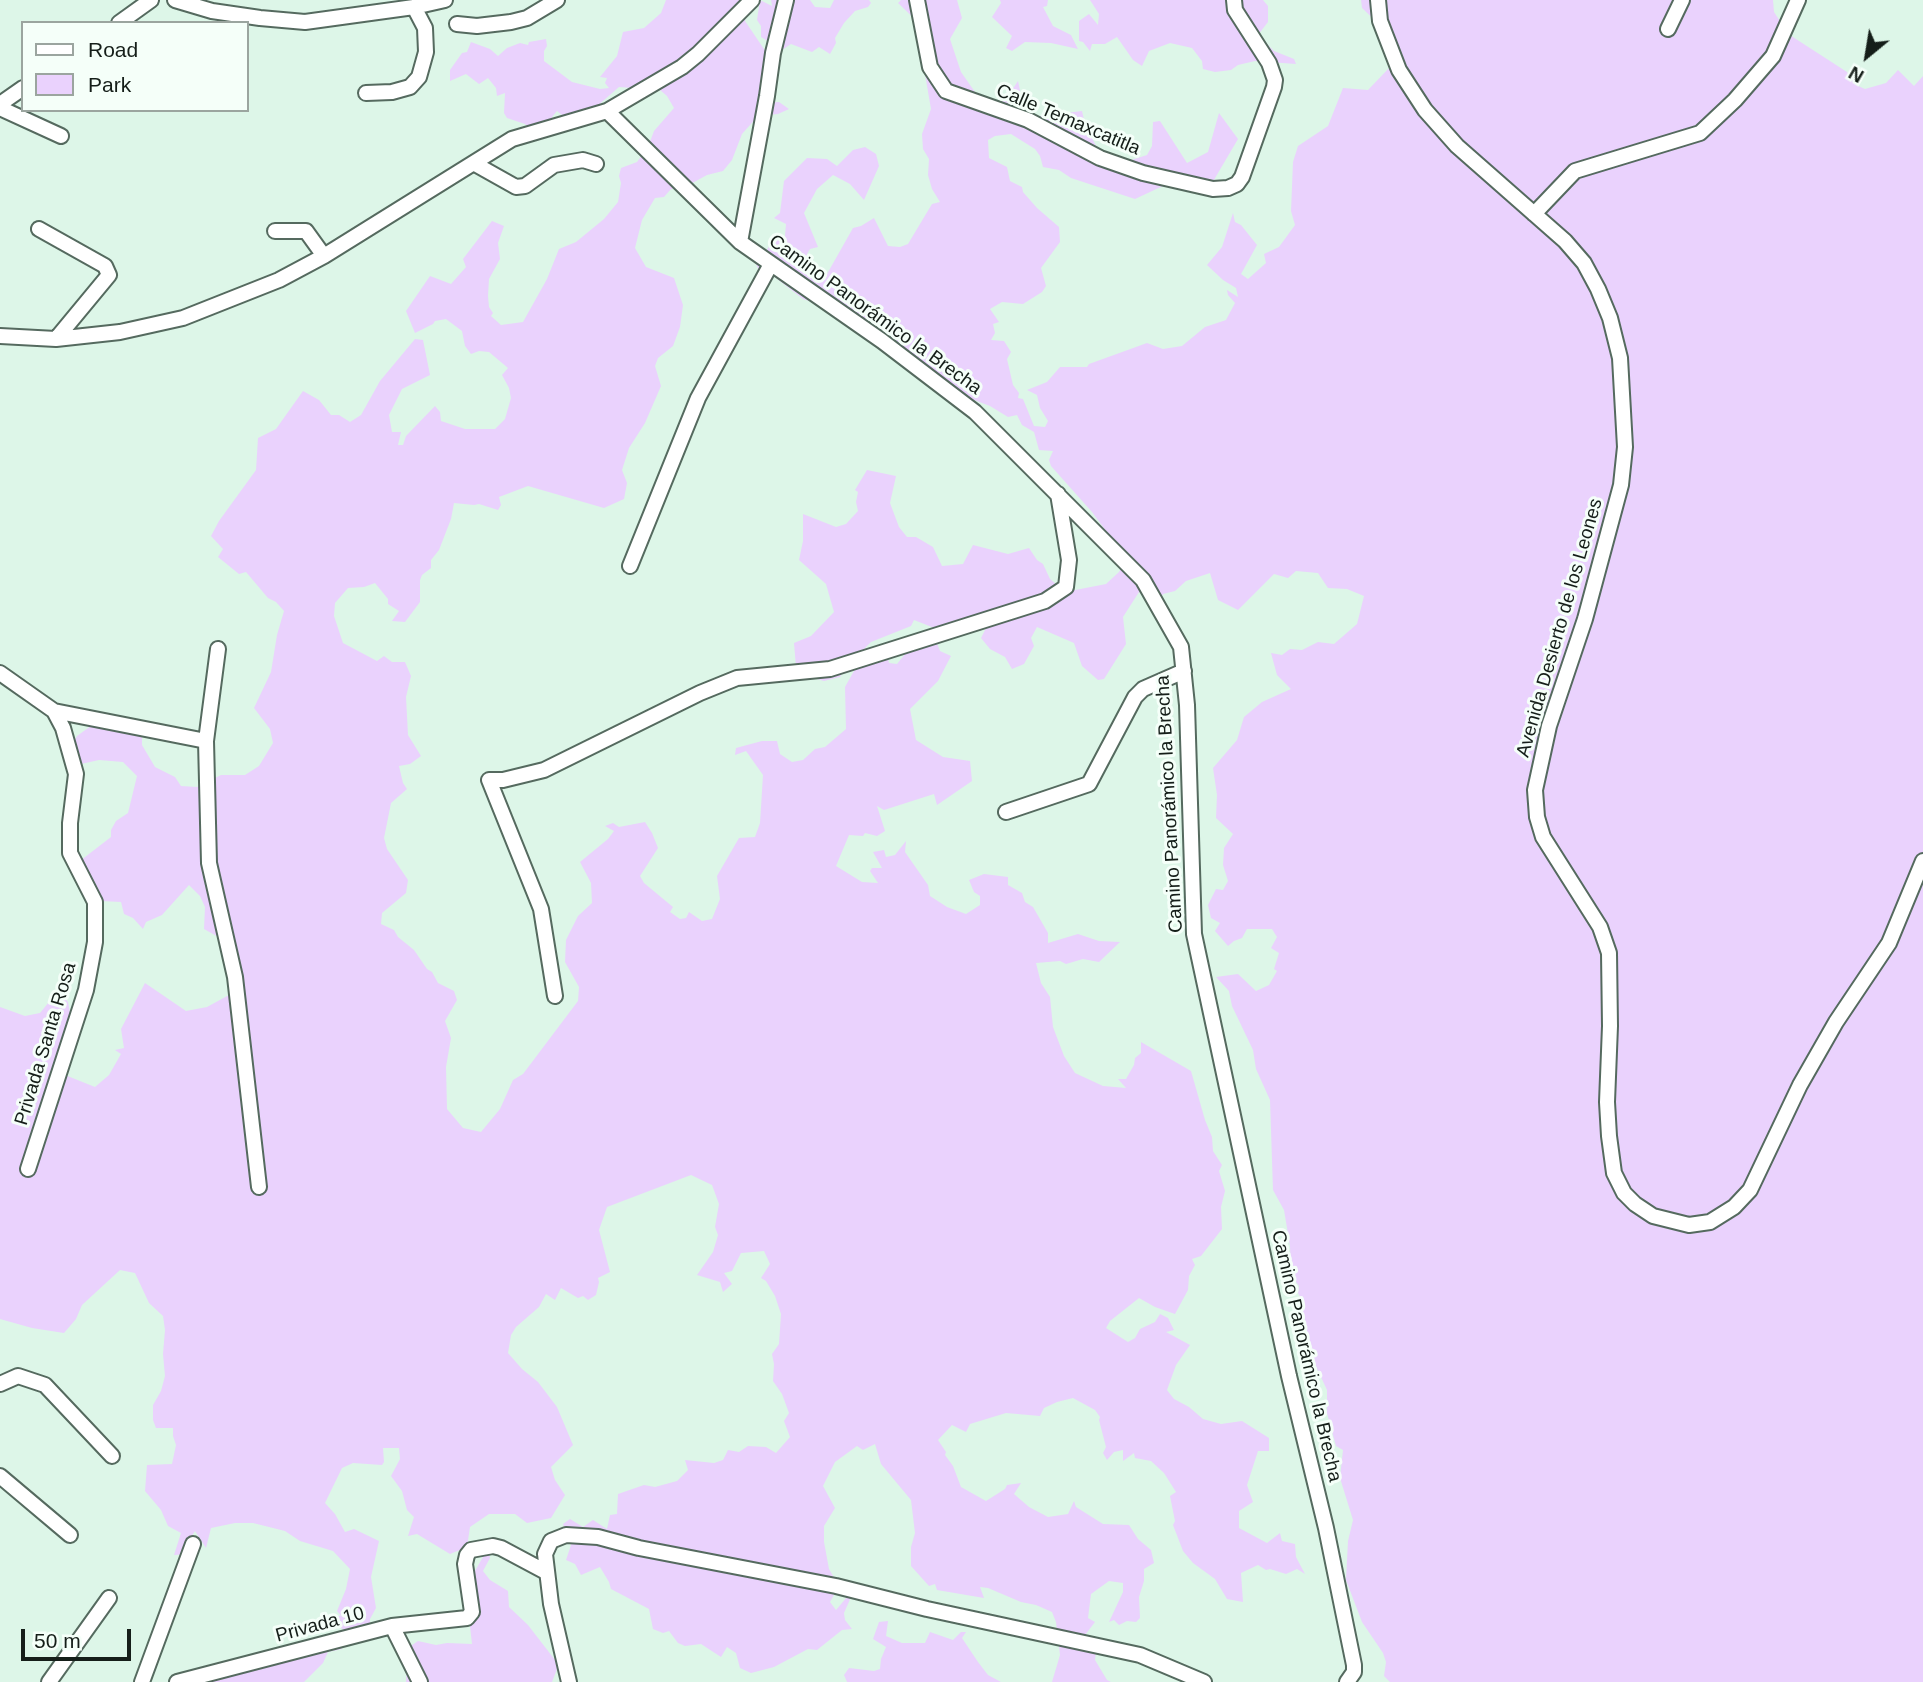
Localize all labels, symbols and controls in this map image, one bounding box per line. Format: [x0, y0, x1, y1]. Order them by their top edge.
legend [21, 21, 248, 112]
north arrow [1832, 21, 1902, 91]
text: Road [88, 38, 138, 61]
text: N [1845, 62, 1867, 87]
text: Park [88, 73, 131, 96]
street label: Calle Temaxcatitla [993, 79, 1143, 161]
street label: Camino Panorámico la Brecha [764, 230, 986, 400]
street label: Avenida Desierto de los Leones [1512, 496, 1608, 760]
street label: Camino Panorámico la Brecha [1152, 675, 1188, 933]
street label: Privada Santa Rosa [10, 960, 82, 1128]
street label: Camino Panorámico la Brecha [1266, 1228, 1346, 1484]
street label: Privada 10 [273, 1602, 367, 1648]
scale bar [24, 1616, 135, 1660]
text: 50 m [34, 1629, 81, 1652]

